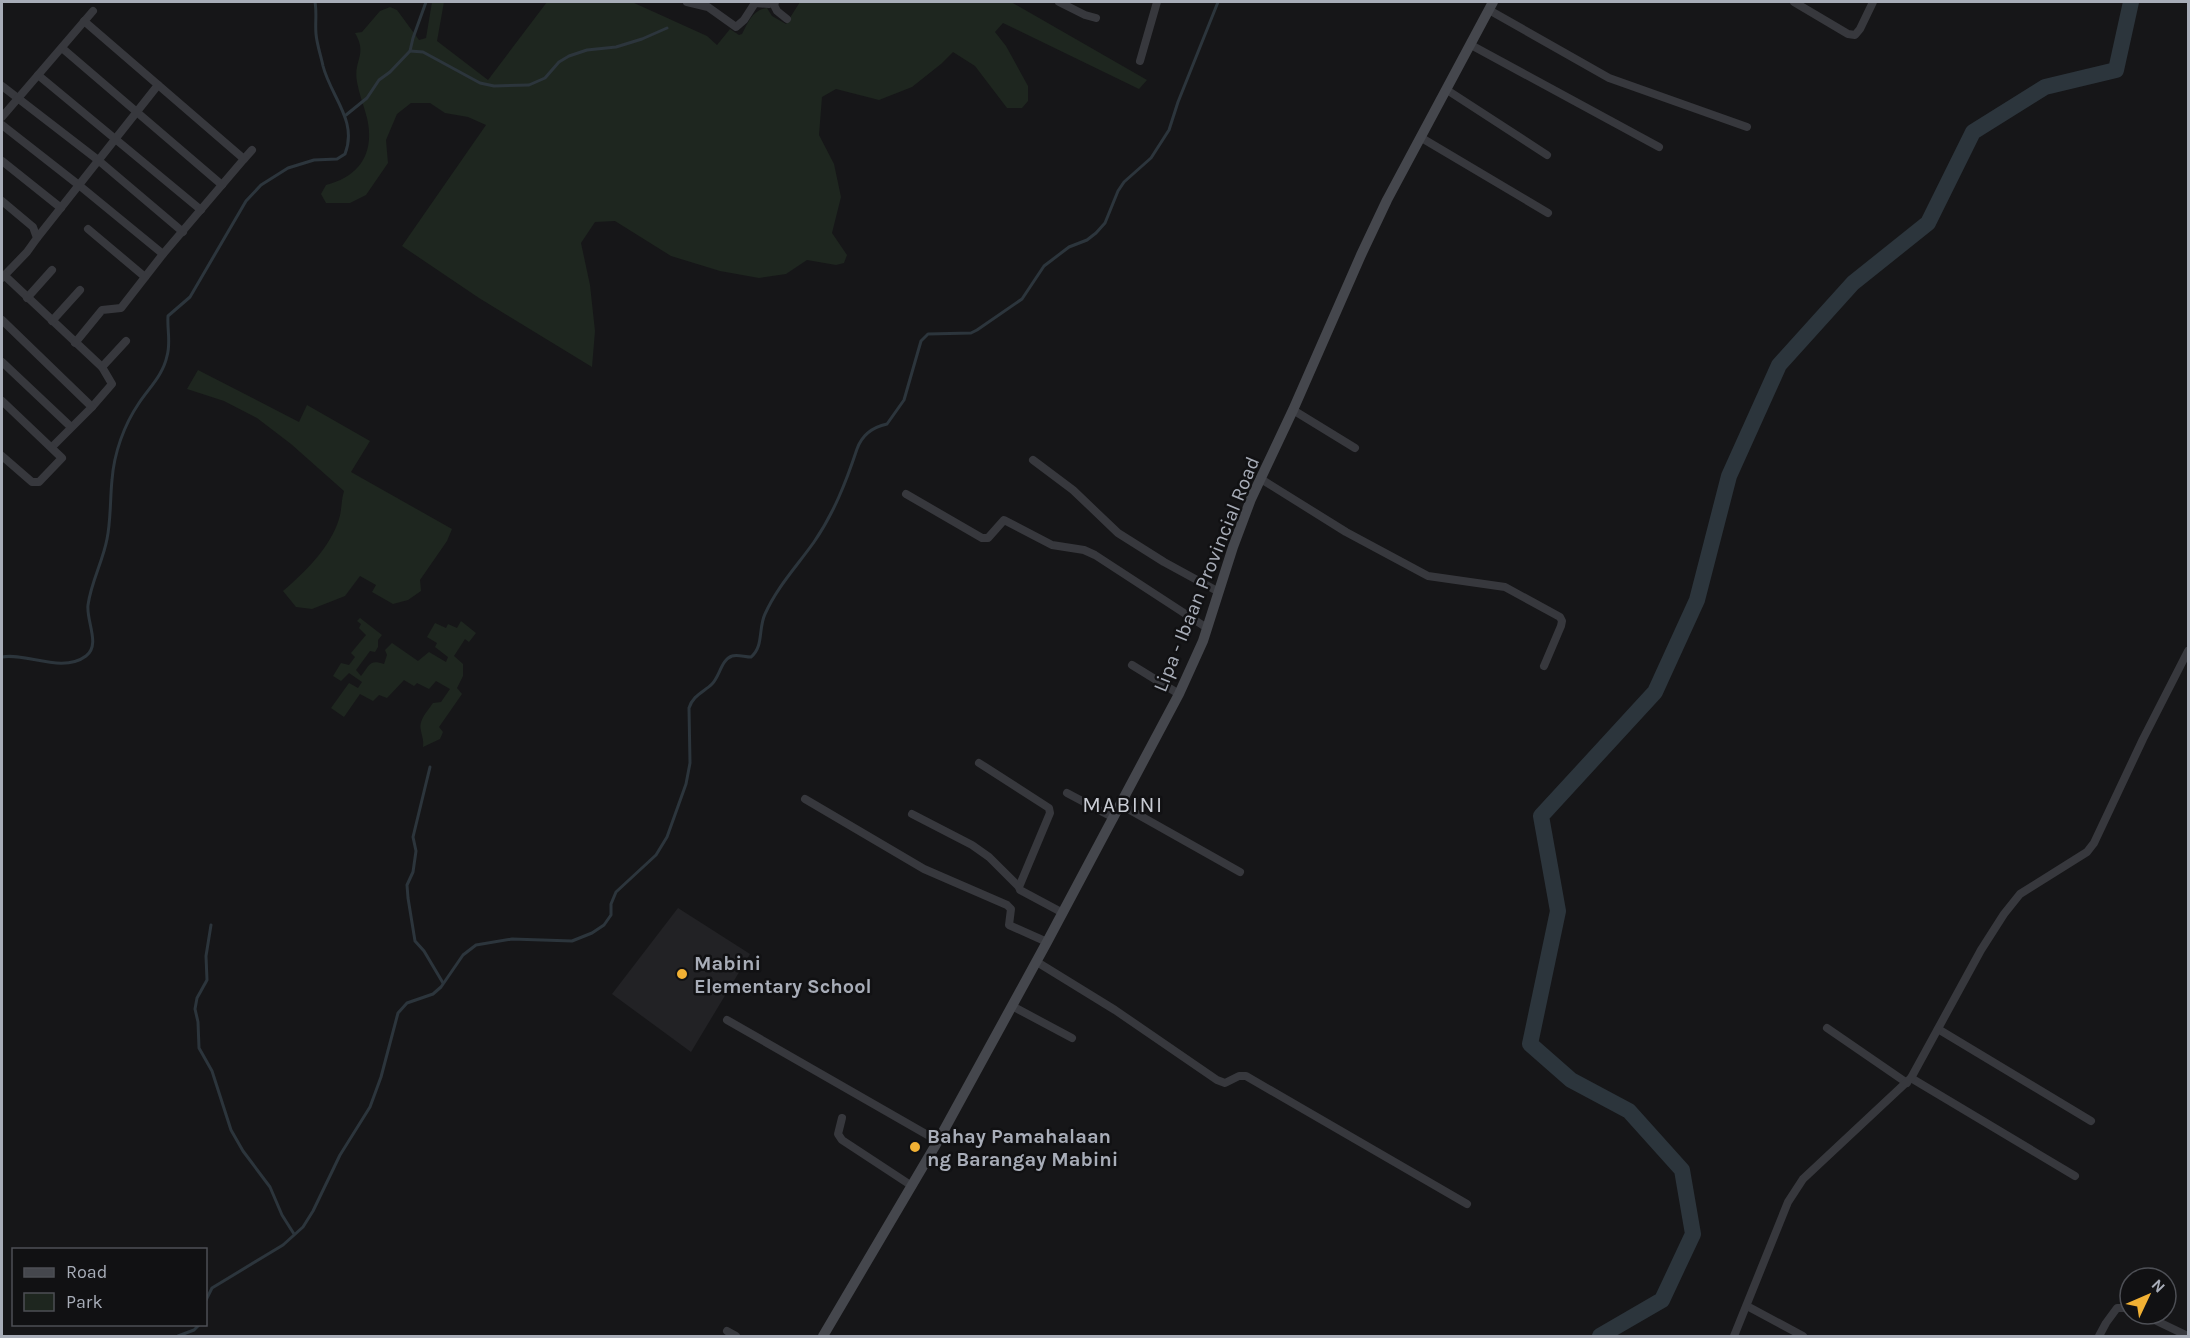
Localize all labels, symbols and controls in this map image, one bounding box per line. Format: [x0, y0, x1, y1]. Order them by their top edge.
street label: Lipa - Ibaan Provincial Road [1149, 453, 1264, 695]
district label: MABINI [1082, 792, 1164, 818]
place label: Mabini Elementary School [694, 952, 872, 998]
marker: Mabini Elementary School [675, 967, 689, 981]
place label: Bahay Pamahalaan ng Barangay Mabini [927, 1125, 1118, 1171]
marker: Bahay Pamahalaan ng Barangay Mabini [908, 1140, 922, 1154]
legend [12, 1248, 207, 1326]
text: Road [66, 1261, 107, 1283]
north arrow [2118, 1266, 2178, 1326]
text: N [2148, 1275, 2169, 1297]
text: Park [66, 1291, 103, 1313]

